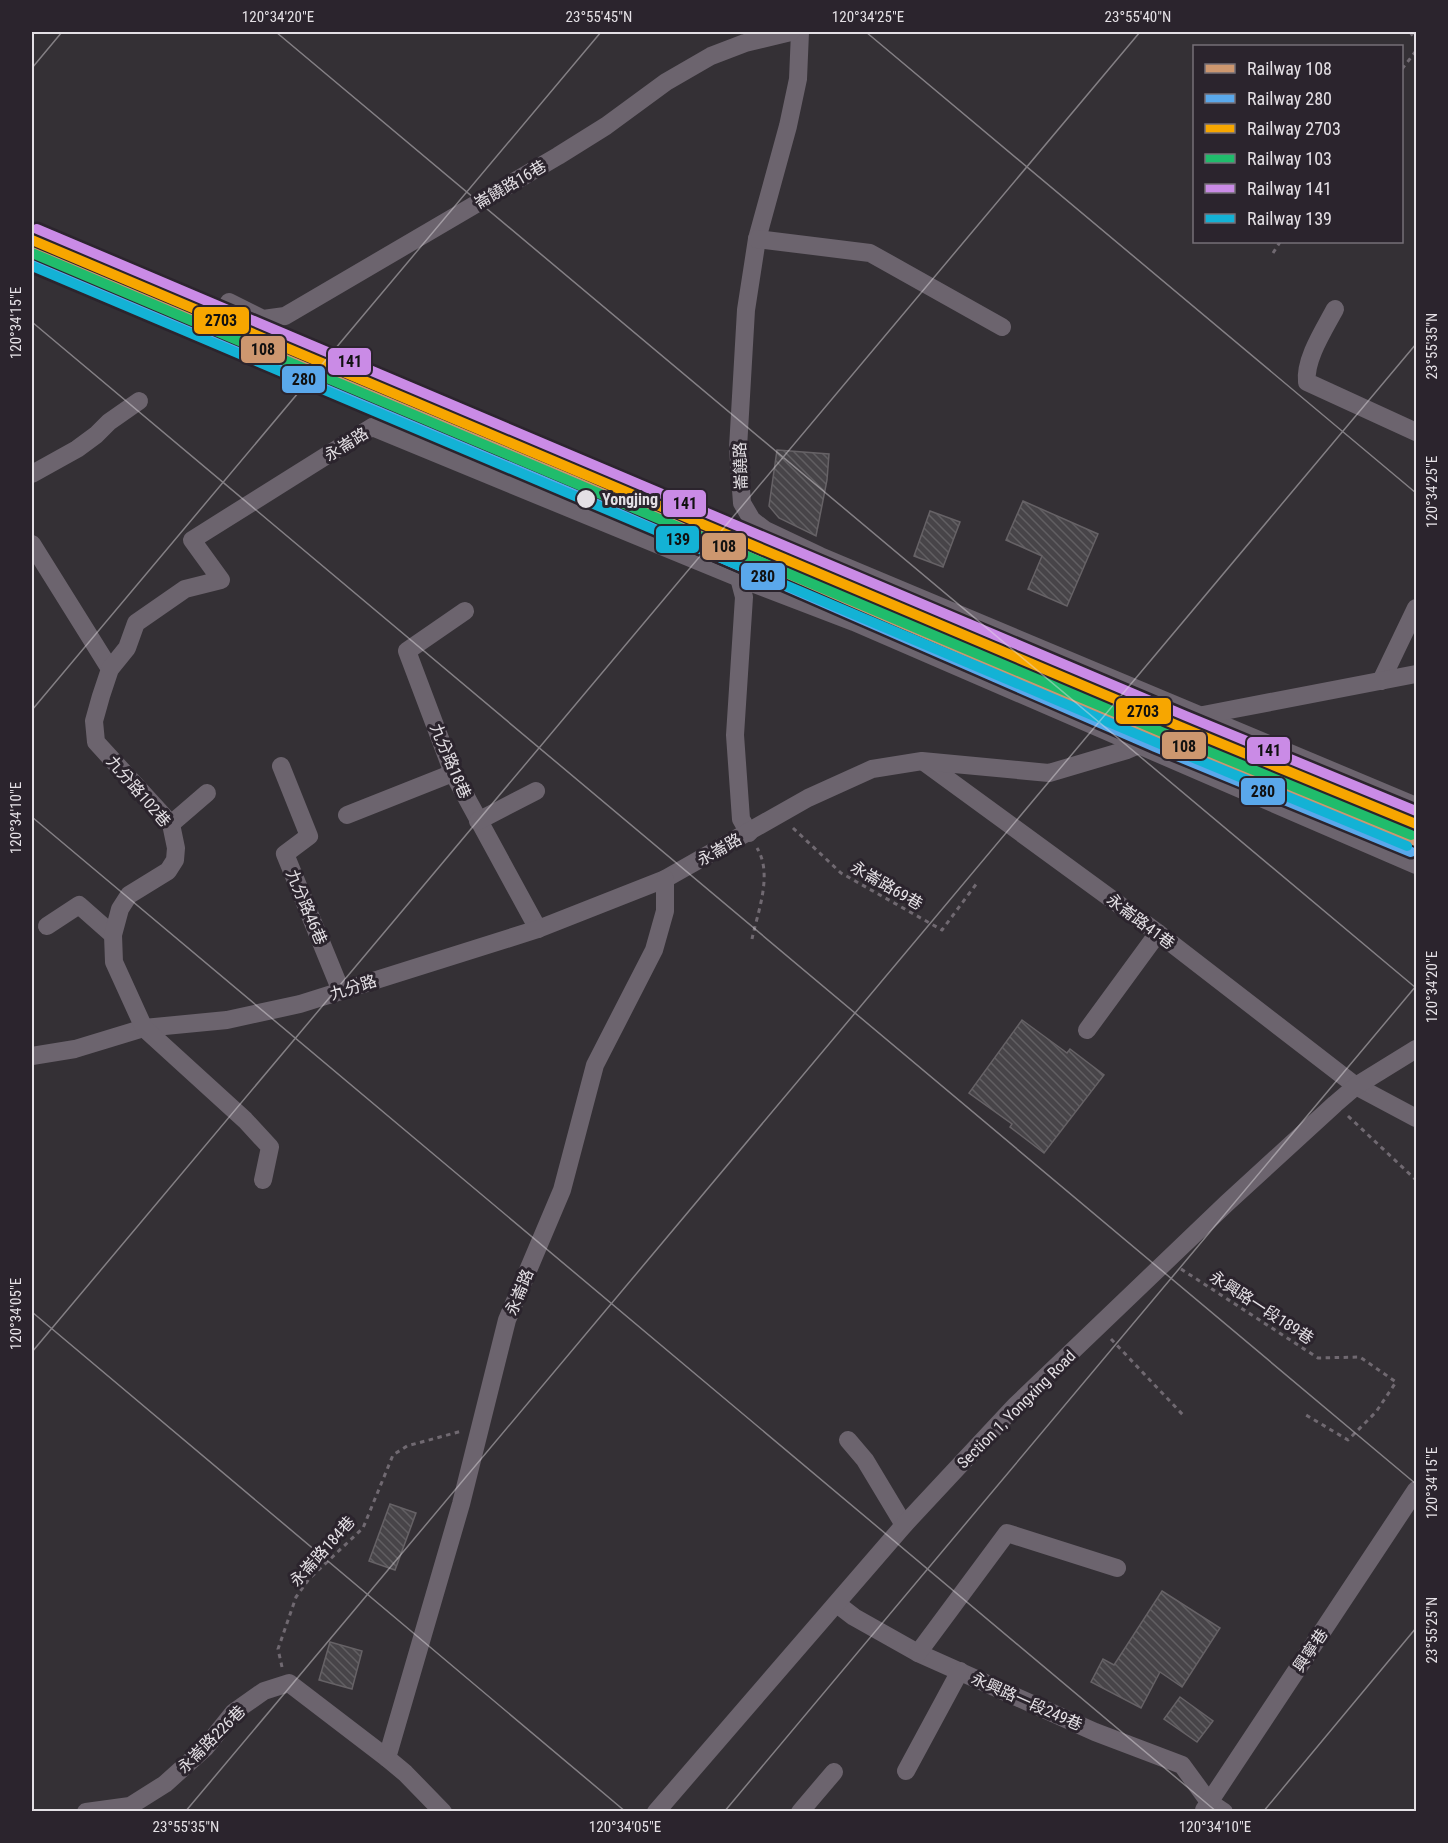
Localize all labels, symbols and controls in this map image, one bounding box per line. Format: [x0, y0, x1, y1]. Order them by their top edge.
text: 120°34'20"E [242, 8, 314, 26]
text: 23°55'45"N [566, 8, 632, 26]
text: 120°34'25"E [832, 8, 904, 26]
text: 23°55'40"N [1105, 8, 1171, 26]
legend [1193, 45, 1403, 243]
text: Railway 108 [1247, 58, 1332, 79]
text: Railway 280 [1247, 88, 1332, 109]
text: Railway 2703 [1247, 118, 1341, 139]
text: Railway 103 [1247, 148, 1332, 169]
street label: 崙饒路16巷 [471, 156, 550, 213]
text: Railway 141 [1247, 178, 1332, 199]
text: Railway 139 [1247, 208, 1332, 229]
text: 120°34'15"E [7, 287, 25, 359]
line badge: 2703 [193, 306, 250, 335]
text: 2703 [205, 311, 237, 330]
text: 23°55'35"N [1423, 313, 1441, 379]
line badge: 108 [240, 335, 286, 364]
text: 108 [251, 340, 275, 359]
line badge: 141 [327, 347, 372, 376]
text: 141 [338, 352, 362, 371]
line badge: 280 [281, 365, 326, 394]
text: 280 [292, 370, 316, 389]
street label: 永崙路 [321, 424, 372, 465]
street label: 崙饒路 [730, 442, 751, 490]
text: 120°34'25"E [1423, 456, 1441, 528]
marker: Yongjing [575, 488, 597, 510]
line badge: 141 [662, 489, 707, 518]
place label: Yongjing [602, 490, 658, 509]
text: 141 [673, 494, 697, 513]
line badge: 139 [655, 525, 700, 554]
text: 139 [666, 530, 690, 549]
line badge: 108 [701, 532, 747, 561]
text: 108 [712, 537, 736, 556]
line badge: 280 [740, 562, 786, 591]
text: 280 [751, 567, 775, 586]
line badge: 2703 [1115, 697, 1172, 725]
text: 2703 [1127, 702, 1159, 721]
street label: 九分路18巷 [426, 721, 475, 802]
line badge: 108 [1161, 731, 1207, 760]
line badge: 141 [1246, 736, 1291, 765]
text: 108 [1172, 737, 1196, 756]
text: 141 [1257, 741, 1281, 760]
street label: 九分路102巷 [103, 752, 175, 831]
line badge: 280 [1240, 777, 1286, 806]
text: 120°34'10"E [7, 782, 25, 854]
text: 280 [1251, 782, 1275, 801]
street label: 永崙路 [694, 829, 745, 869]
street label: 永崙路69巷 [847, 857, 926, 914]
street label: 九分路46巷 [282, 867, 331, 948]
street label: 永崙路41巷 [1103, 890, 1178, 953]
text: 120°34'20"E [1423, 951, 1441, 1023]
street label: 九分路 [327, 971, 379, 1004]
street label: 永崙路 [502, 1266, 537, 1318]
street label: 永興路一段189巷 [1206, 1267, 1317, 1348]
text: 120°34'05"E [7, 1278, 25, 1350]
street label: Section 1, Yongxing Road [953, 1346, 1079, 1472]
text: 120°34'15"E [1423, 1447, 1441, 1519]
street label: 永崙路184巷 [286, 1512, 359, 1590]
text: 23°55'25"N [1423, 1597, 1441, 1663]
street label: 興寧巷 [1289, 1625, 1332, 1675]
street label: 永興路一段249巷 [968, 1668, 1085, 1734]
street label: 永崙路226巷 [174, 1702, 249, 1777]
text: 23°55'35"N [153, 1818, 219, 1836]
text: 120°34'05"E [589, 1818, 661, 1836]
text: 120°34'10"E [1179, 1818, 1251, 1836]

